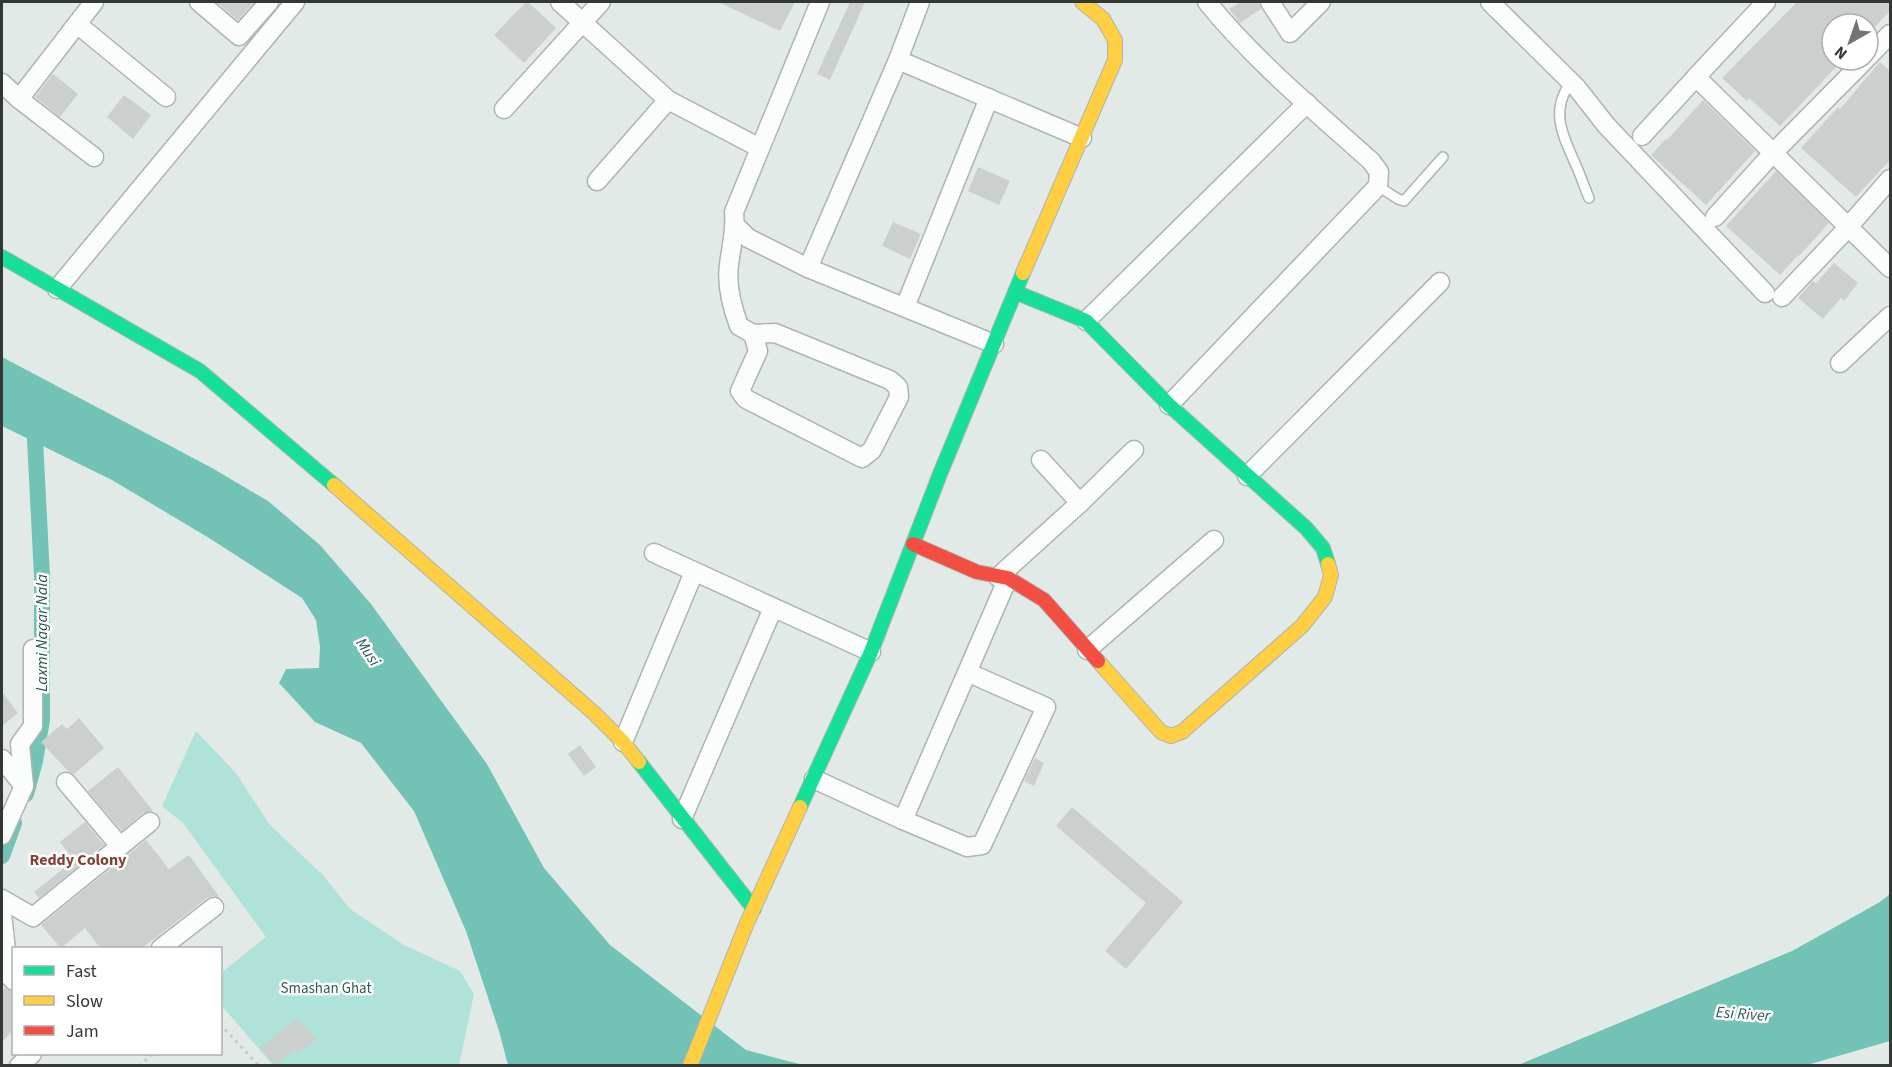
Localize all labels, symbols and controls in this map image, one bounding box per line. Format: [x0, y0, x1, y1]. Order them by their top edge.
north arrow [1820, 12, 1880, 72]
text: N [1830, 41, 1852, 65]
water label: Laxmi Nagar Nala [31, 574, 53, 692]
water label: Musi [351, 633, 386, 671]
district label: Reddy Colony [30, 849, 127, 871]
legend [12, 947, 222, 1055]
text: Fast [66, 959, 97, 984]
park label: Smashan Ghat [280, 978, 372, 999]
text: Slow [66, 989, 103, 1014]
water label: Esi River [1715, 1001, 1772, 1027]
text: Jam [66, 1019, 99, 1044]

